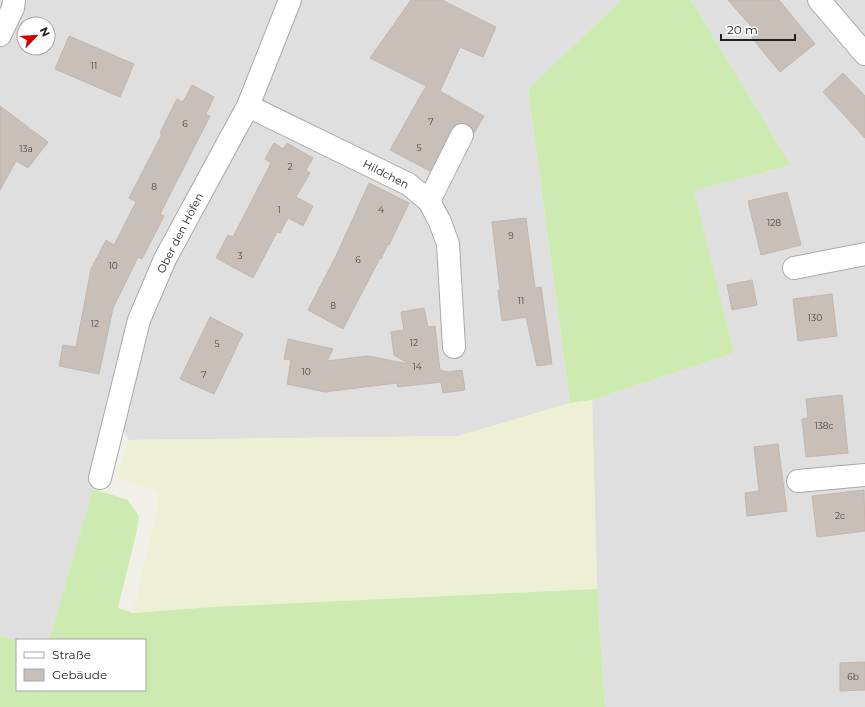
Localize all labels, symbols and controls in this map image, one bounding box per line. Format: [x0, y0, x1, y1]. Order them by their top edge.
north arrow [16, 16, 56, 56]
scale bar [721, 16, 795, 42]
text: 20 m [727, 22, 758, 37]
text: N [37, 25, 53, 39]
house number: 11 [91, 60, 97, 71]
house number: 7 [428, 116, 434, 127]
house number: 6 [182, 118, 188, 129]
house number: 5 [416, 142, 422, 153]
house number: 13a [19, 143, 33, 154]
street label: Hildchen [361, 156, 411, 192]
house number: 2 [287, 161, 293, 172]
house number: 8 [151, 181, 157, 192]
street label: Ober den Höfen [154, 190, 206, 276]
house number: 1 [277, 204, 281, 215]
house number: 4 [378, 204, 384, 215]
house number: 128 [767, 217, 781, 228]
house number: 9 [508, 230, 514, 241]
house number: 3 [237, 250, 243, 261]
house number: 6 [355, 254, 361, 265]
house number: 10 [108, 260, 118, 271]
house number: 11 [518, 295, 524, 306]
house number: 8 [330, 300, 336, 311]
house number: 130 [808, 312, 822, 323]
house number: 12 [91, 318, 99, 329]
house number: 12 [410, 337, 418, 348]
house number: 5 [214, 338, 220, 349]
house number: 14 [412, 361, 422, 372]
house number: 10 [301, 366, 311, 377]
house number: 7 [201, 369, 207, 380]
house number: 138c [814, 420, 834, 431]
house number: 2c [835, 510, 845, 521]
legend [16, 639, 146, 691]
text: Straße [52, 647, 91, 662]
text: Gebäude [52, 667, 107, 682]
house number: 6b [847, 671, 859, 682]

